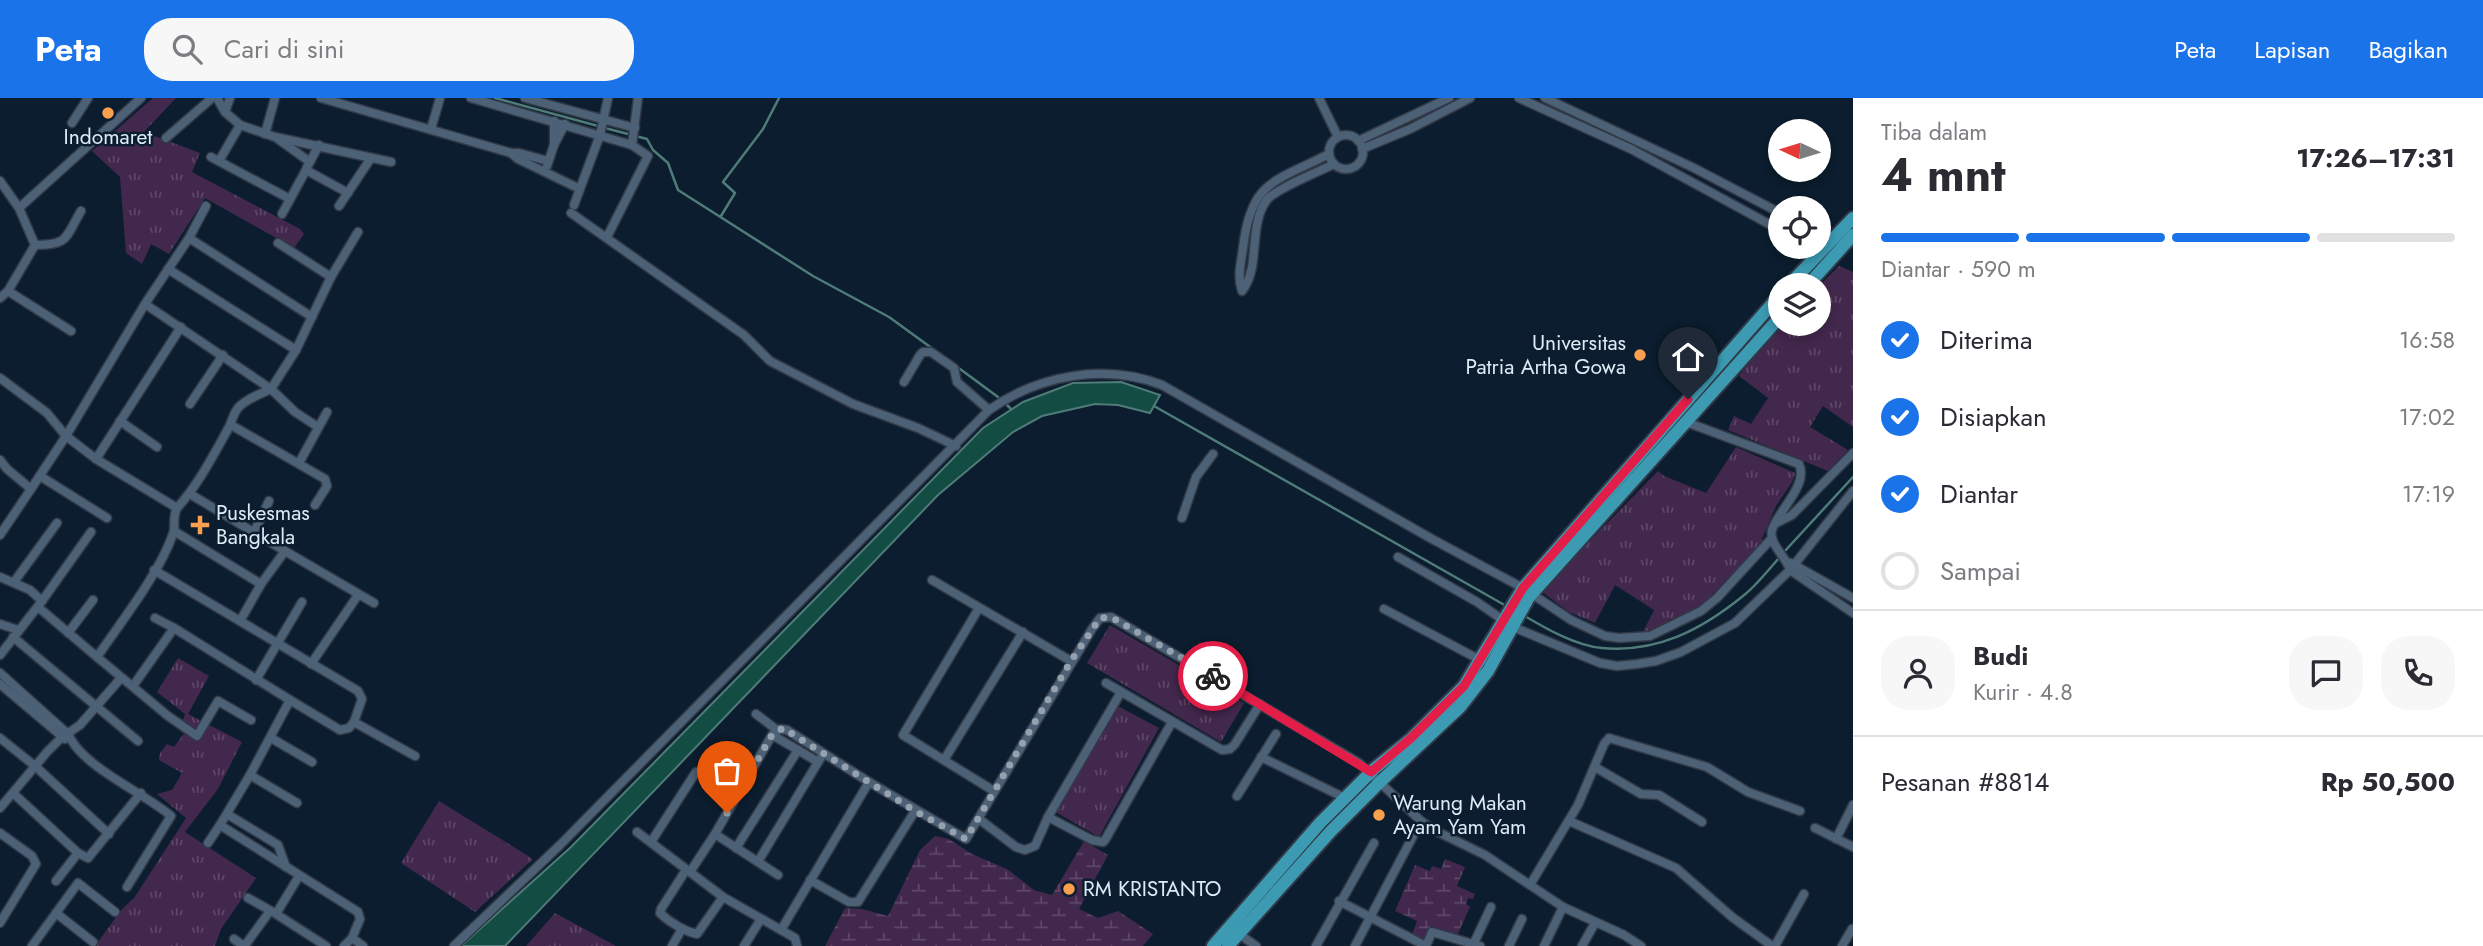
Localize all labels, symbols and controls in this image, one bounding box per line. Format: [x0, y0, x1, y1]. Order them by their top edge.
search box [144, 18, 634, 81]
text: Peta [35, 26, 102, 73]
icon: search [168, 30, 206, 68]
text: Cari di sini [224, 30, 345, 68]
text: Peta [2174, 32, 2216, 67]
text: Lapisan [2254, 32, 2330, 67]
text: Bagikan [2368, 32, 2448, 67]
marker: Indomaret [100, 105, 116, 121]
text: Tiba dalam [1881, 115, 1987, 149]
north arrow [1768, 119, 1830, 182]
map controls [1768, 119, 1831, 336]
place label: Indomaret [64, 122, 152, 152]
text: 17:26–17:31 [2296, 139, 2455, 177]
text: 4 mnt [1881, 142, 2006, 208]
button: locate [1768, 196, 1831, 259]
text: Diantar · 590 m [1881, 252, 2036, 286]
button: layers [1768, 273, 1831, 336]
icon: check [1881, 321, 1919, 359]
text: Diterima [1940, 321, 2033, 359]
text: 16:58 [2399, 323, 2455, 357]
pin [1658, 327, 1718, 399]
place label: Universitas Patria Artha Gowa [1466, 328, 1626, 382]
icon: home [1669, 338, 1707, 376]
marker: Universitas Patria Artha Gowa [1632, 347, 1648, 363]
icon: check [1881, 398, 1919, 436]
text: Disiapkan [1940, 398, 2047, 436]
text: 17:02 [2399, 400, 2455, 434]
icon: check [1881, 475, 1919, 513]
text: Diantar [1940, 475, 2018, 513]
text: 17:19 [2402, 477, 2455, 511]
place label: Puskesmas Bangkala [216, 498, 310, 552]
marker: Puskesmas Bangkala [190, 515, 210, 535]
text: Sampai [1940, 552, 2021, 590]
button: person [1881, 636, 1955, 710]
button: chat [2289, 636, 2363, 710]
button: phone [2381, 636, 2455, 710]
text: Budi [1973, 637, 2028, 675]
courier [1178, 641, 1248, 711]
icon: bike [1194, 657, 1232, 695]
text: Kurir · 4.8 [1973, 675, 2073, 709]
pin [697, 741, 757, 813]
icon: bag [708, 752, 746, 790]
text: Pesanan #8814 [1881, 763, 2049, 801]
text: Rp 50,500 [2321, 763, 2455, 801]
place label: Warung Makan Ayam Yam Yam [1393, 788, 1527, 842]
marker: Warung Makan Ayam Yam Yam [1371, 807, 1387, 823]
place label: RM KRISTANTO [1083, 874, 1221, 904]
marker: RM KRISTANTO [1061, 881, 1077, 897]

